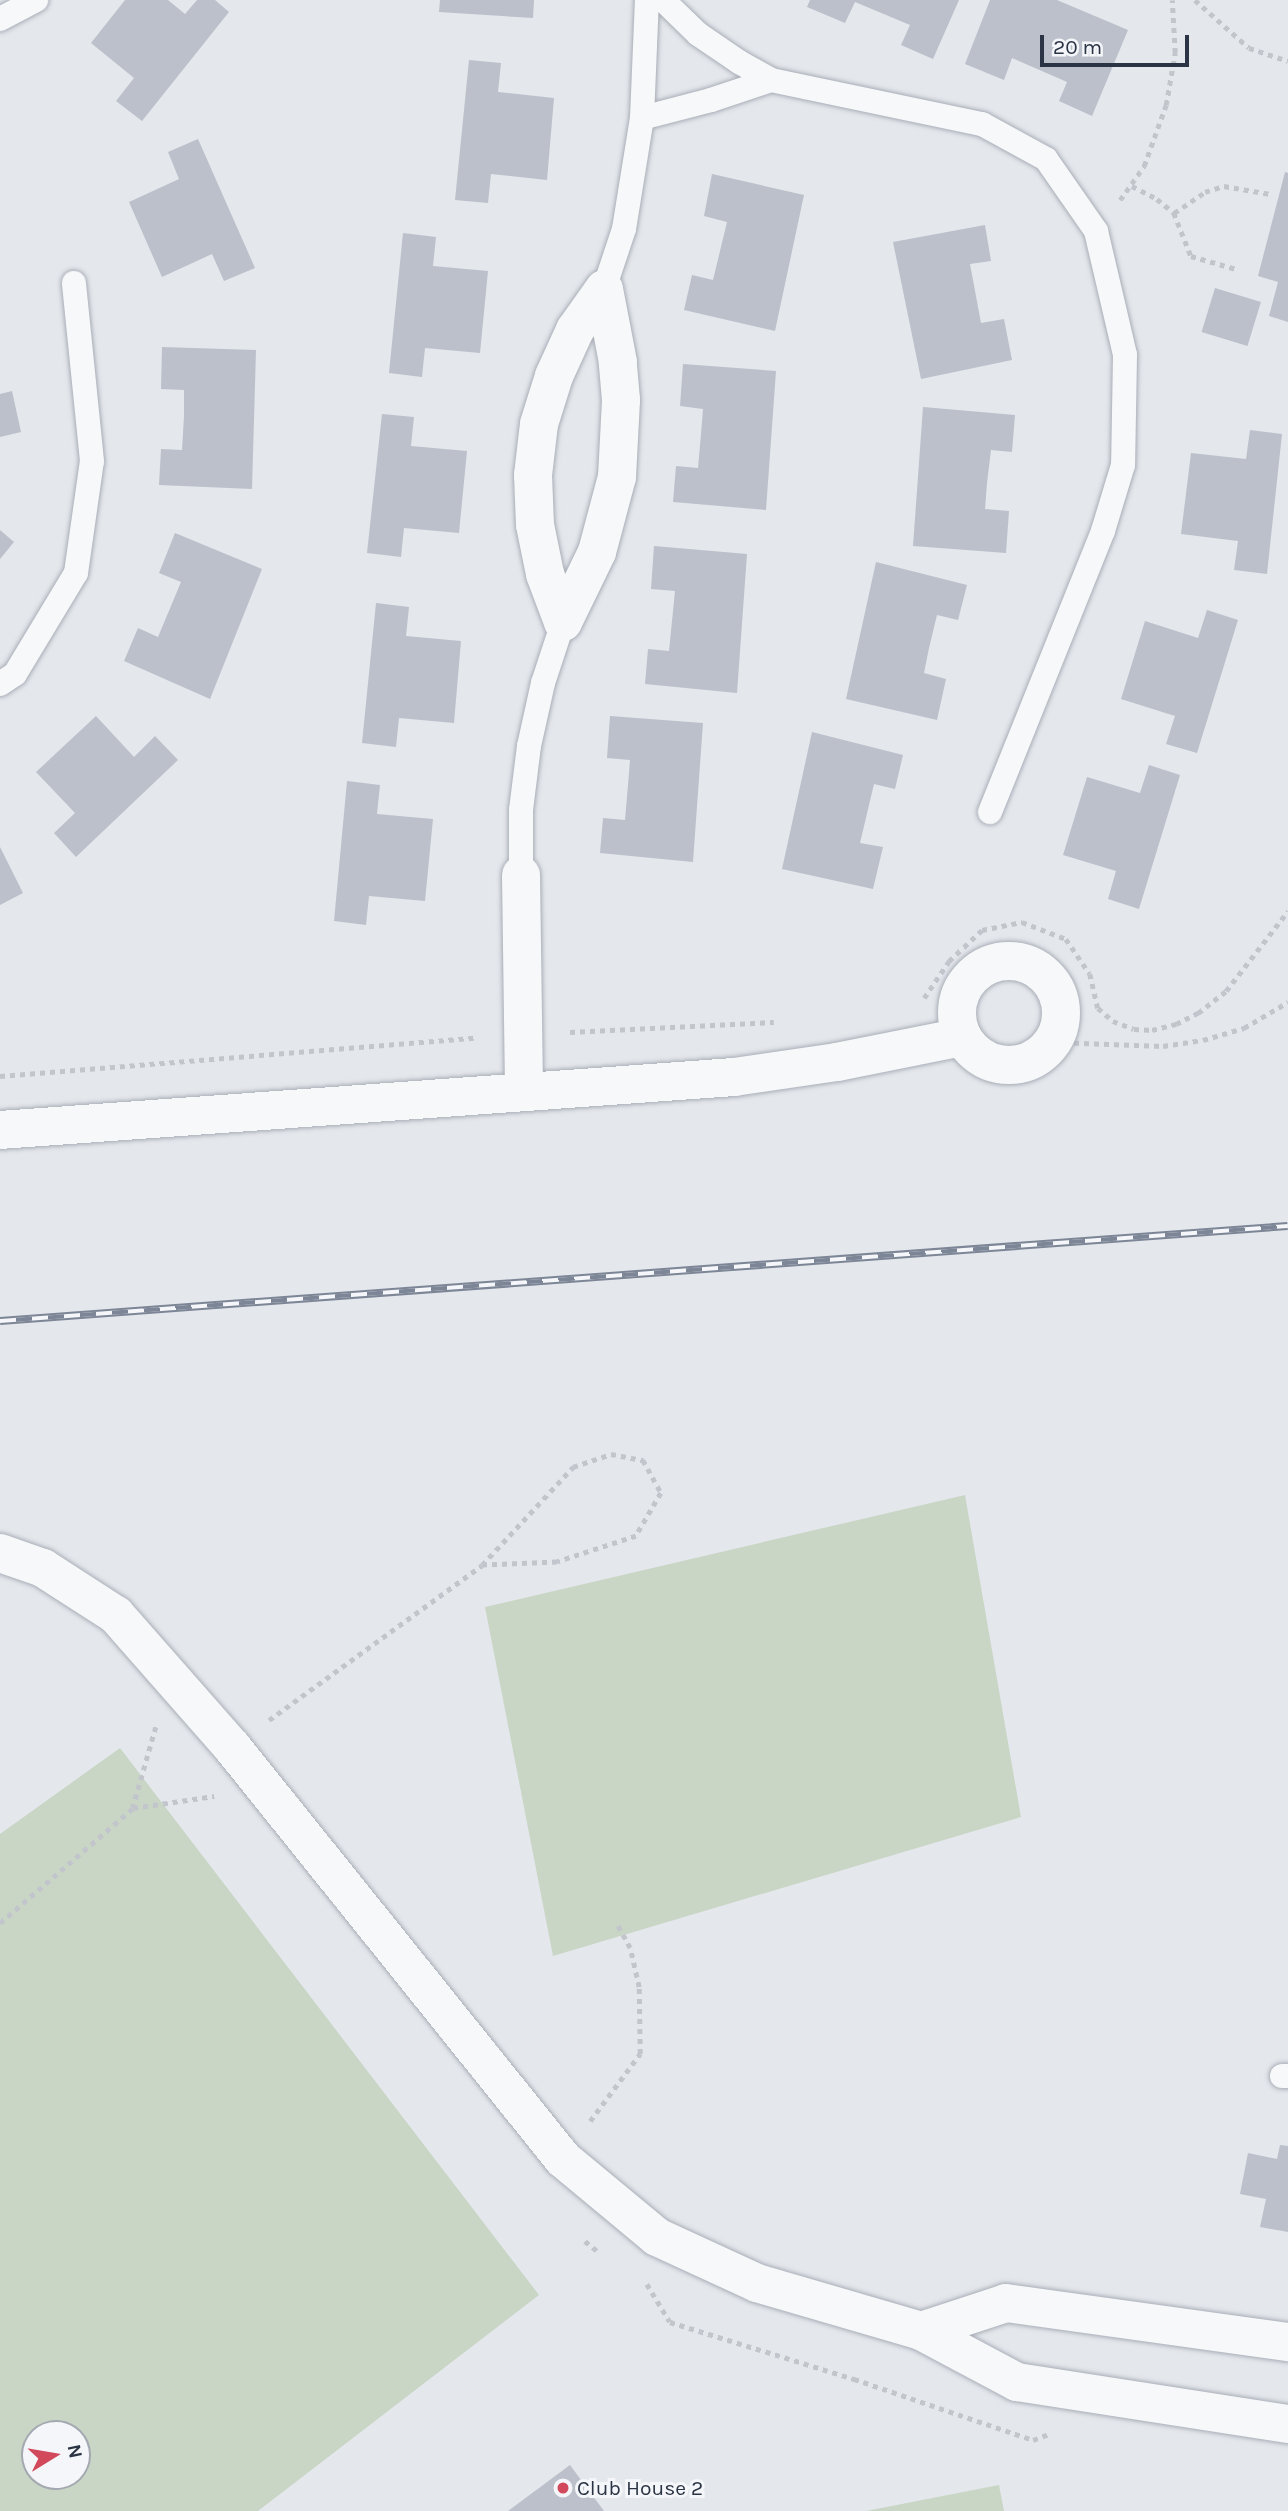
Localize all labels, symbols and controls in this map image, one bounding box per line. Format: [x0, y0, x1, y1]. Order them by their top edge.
scale bar [1043, 21, 1192, 65]
text: 20 m [1053, 35, 1102, 59]
north arrow [21, 2420, 91, 2490]
text: N [63, 2443, 87, 2460]
place label: Club House 2 [577, 2475, 703, 2501]
marker: Club House 2 [555, 2480, 571, 2496]

